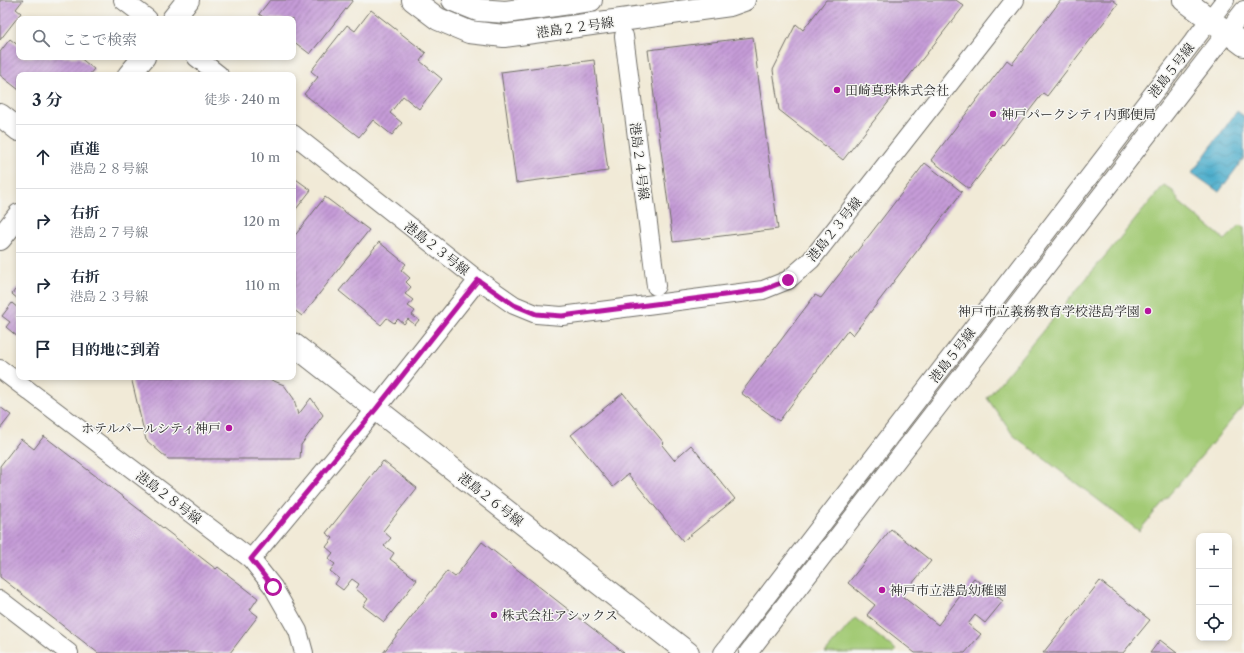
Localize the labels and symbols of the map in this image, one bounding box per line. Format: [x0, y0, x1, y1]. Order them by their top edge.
street label: 港島２２号線 [535, 14, 615, 40]
street label: 港島５号線 [1145, 39, 1197, 101]
place label: 田崎真珠株式会社 [845, 82, 949, 98]
marker: 田崎真珠株式会社 [832, 85, 842, 95]
place label: 神戸パークシティ内郵便局 [1001, 106, 1156, 122]
marker: 神戸パークシティ内郵便局 [988, 109, 998, 119]
street label: 港島２４号線 [627, 121, 653, 201]
street label: 港島２３号線 [803, 194, 865, 264]
street label: 港島２３号線 [401, 218, 473, 278]
route end [779, 271, 797, 289]
place label: 神戸市立義務教育学校港島学園 [958, 303, 1140, 319]
marker: 神戸市立義務教育学校港島学園 [1143, 306, 1153, 316]
street label: 港島５号線 [926, 324, 978, 386]
place label: ホテルパールシティ神戸 [81, 420, 221, 436]
marker: ホテルパールシティ神戸 [224, 423, 234, 433]
street label: 港島２８号線 [133, 467, 205, 527]
street label: 港島２６号線 [455, 469, 527, 529]
route start [264, 578, 282, 596]
place label: 神戸市立港島幼稚園 [890, 582, 1007, 598]
marker: 神戸市立港島幼稚園 [877, 585, 887, 595]
place label: 株式会社アシックス [502, 607, 618, 623]
marker: 株式会社アシックス [489, 610, 499, 620]

